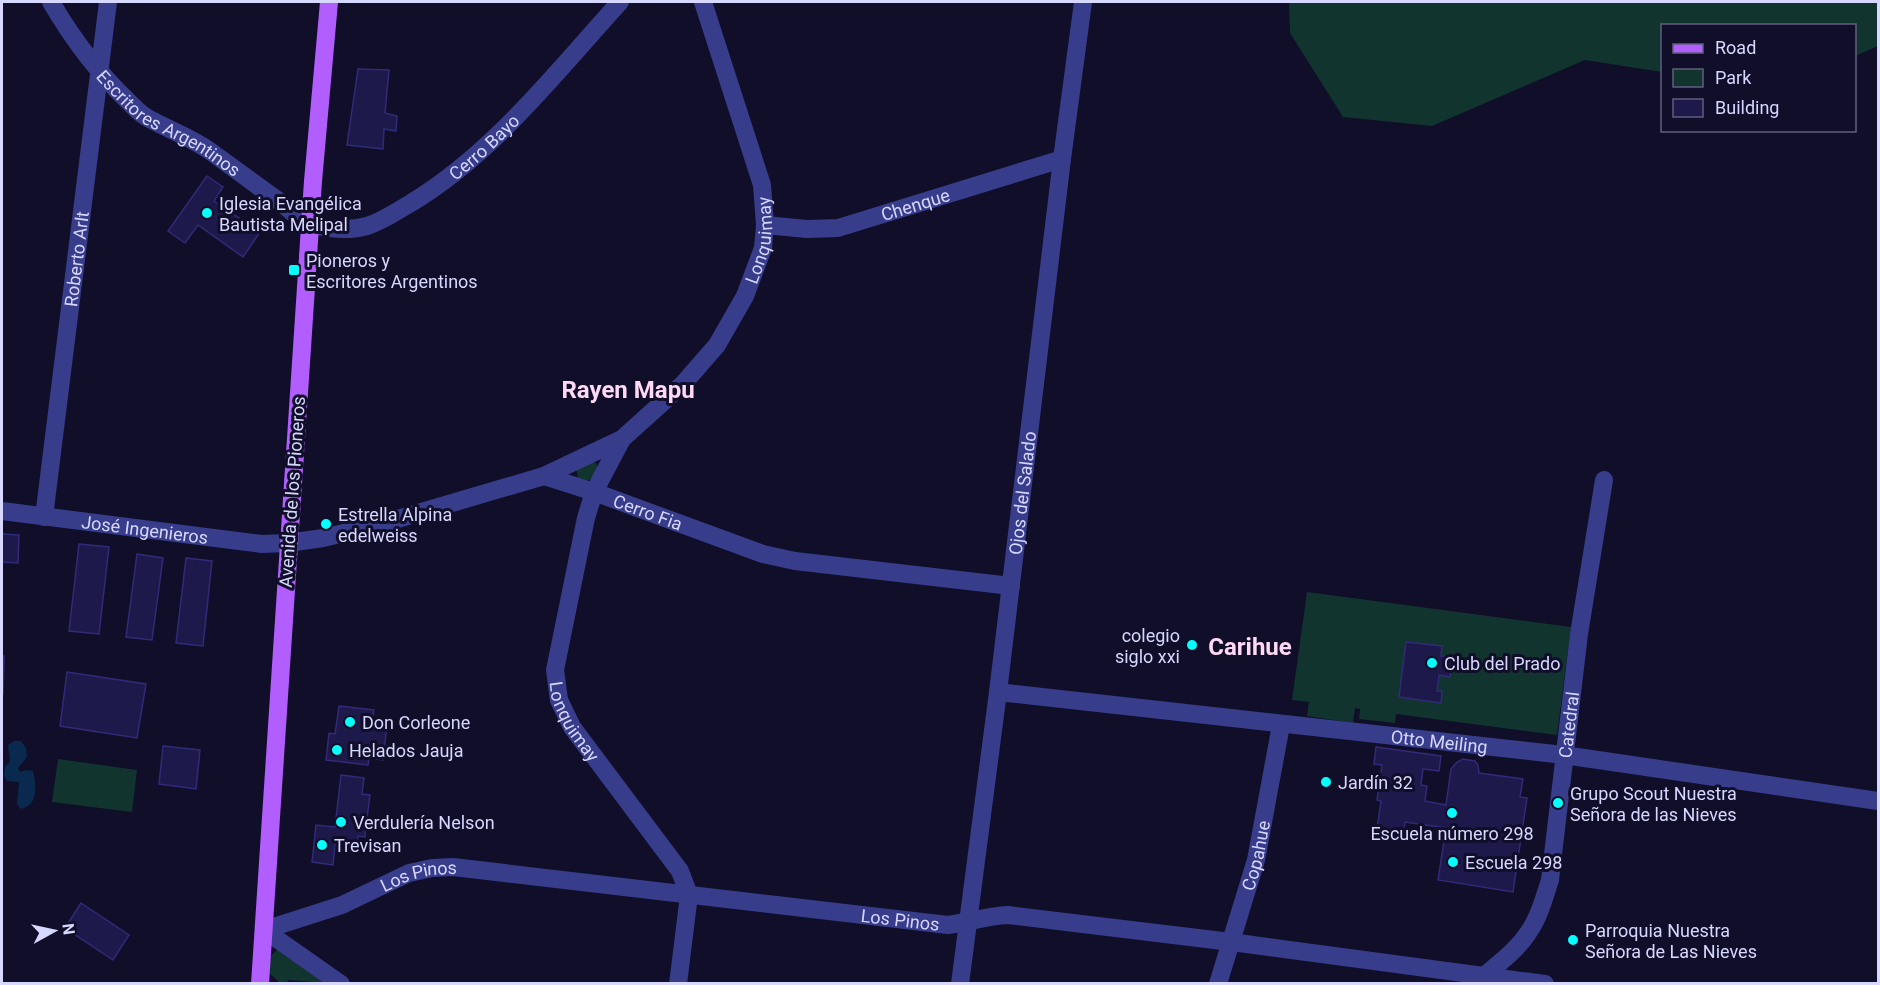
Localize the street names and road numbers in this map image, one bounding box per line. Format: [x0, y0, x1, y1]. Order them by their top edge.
street label: Escritores Argentinos [93, 65, 245, 180]
street label: Cerro Bayo [444, 110, 523, 184]
street label: Chenque [878, 184, 952, 225]
street label: Lonquimay [740, 196, 776, 287]
street label: Roberto Arlt [60, 210, 92, 308]
street label: Avenida de los Pioneros [275, 396, 309, 588]
street label: Ojos del Salado [1004, 430, 1040, 556]
street label: Cerro Fia [610, 490, 685, 534]
street label: José Ingenieros [80, 511, 209, 548]
street label: Lonquimay [546, 680, 605, 765]
street label: Catedral [1554, 690, 1583, 759]
street label: Otto Meiling [1390, 725, 1489, 757]
street label: Copahue [1237, 819, 1274, 893]
street label: Los Pinos [377, 856, 457, 896]
street label: Los Pinos [860, 904, 941, 934]

